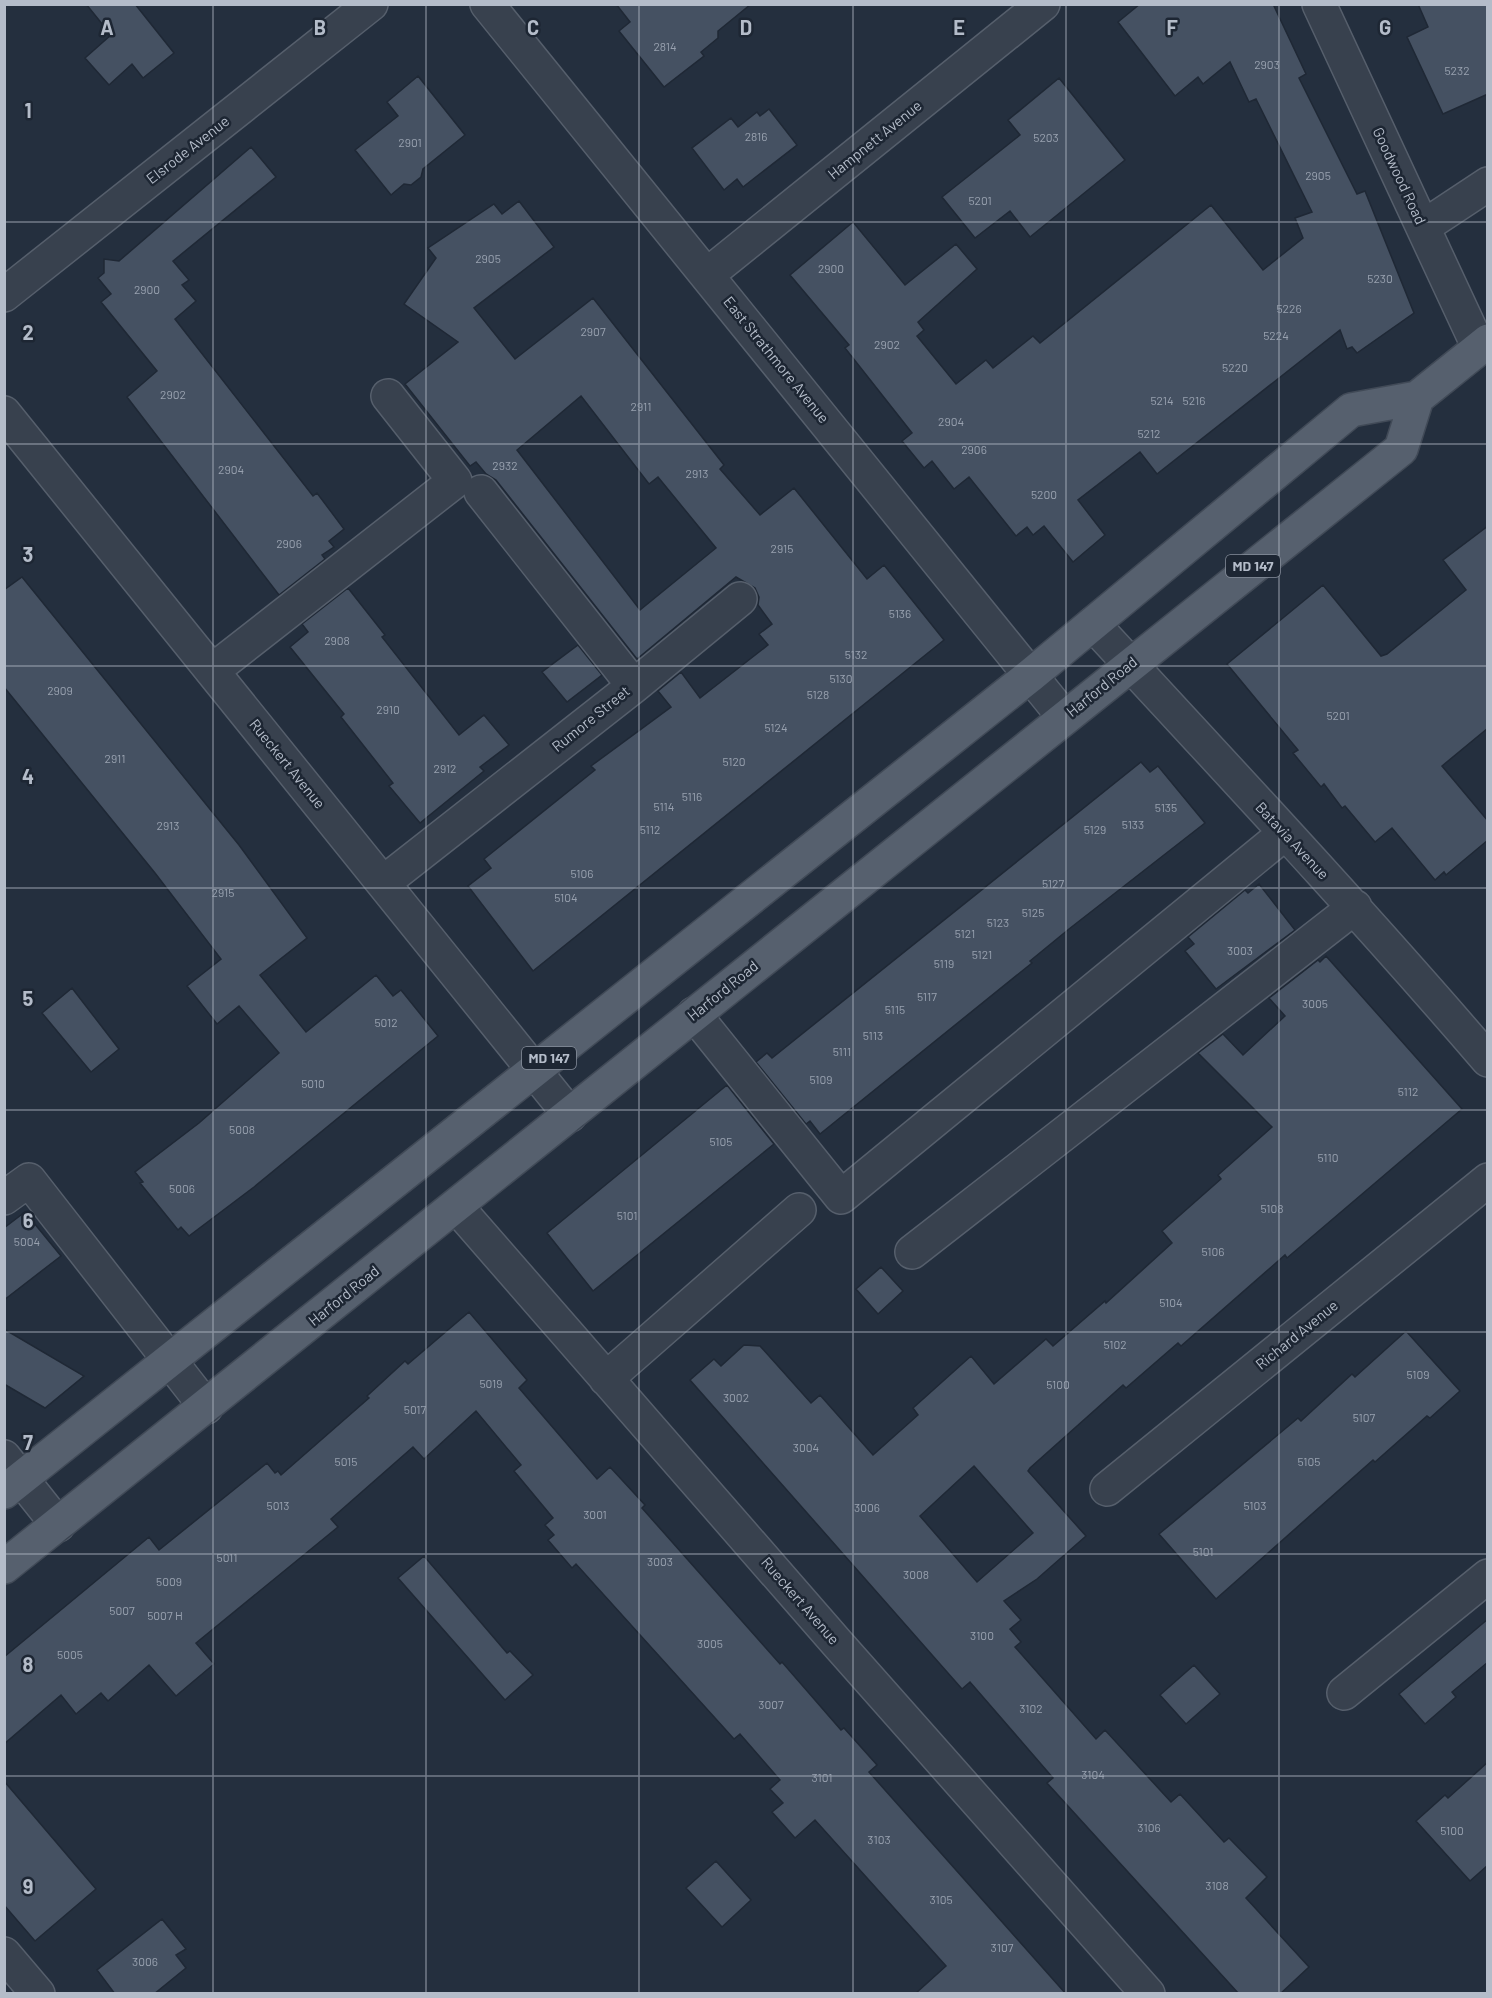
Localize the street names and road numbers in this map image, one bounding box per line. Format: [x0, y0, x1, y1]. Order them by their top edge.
street label: Hampnett Avenue [824, 96, 925, 183]
street label: Elsrode Avenue [142, 111, 232, 187]
street label: Goodwood Road [1370, 124, 1430, 227]
street label: East Strathmore Avenue [720, 292, 833, 426]
road number: MD 147 [1226, 555, 1280, 577]
street label: Harford Road [1062, 652, 1140, 720]
street label: Rumore Street [548, 681, 633, 755]
street label: Rueckert Avenue [246, 715, 329, 812]
street label: Batavia Avenue [1252, 798, 1333, 883]
street label: Harford Road [683, 956, 761, 1024]
road number: MD 147 [522, 1047, 576, 1069]
street label: Harford Road [304, 1261, 382, 1329]
street label: Richard Avenue [1252, 1296, 1341, 1373]
street label: Rueckert Avenue [758, 1553, 844, 1648]

